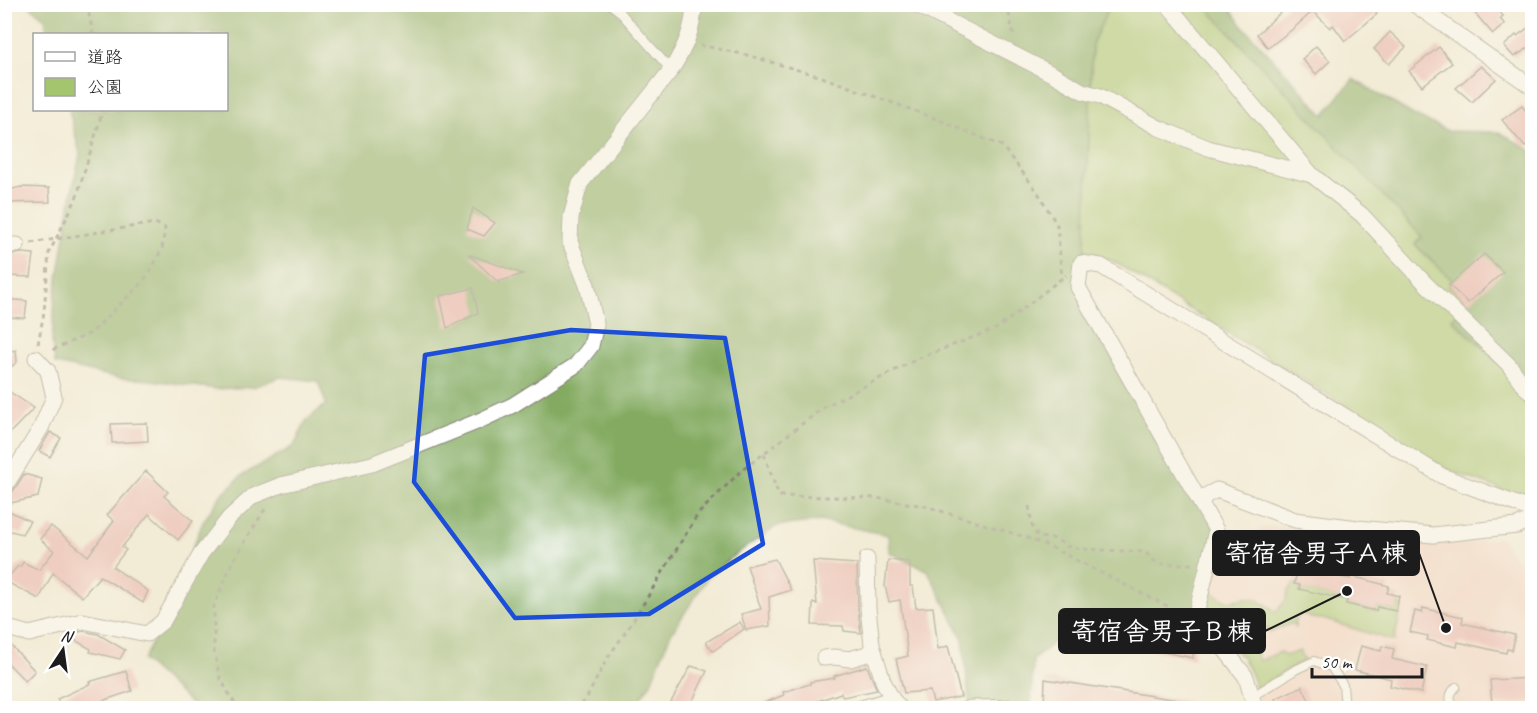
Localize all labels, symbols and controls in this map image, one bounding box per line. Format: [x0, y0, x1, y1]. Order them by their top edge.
legend [33, 33, 228, 111]
text: 道路 [87, 46, 123, 68]
text: 公園 [87, 76, 123, 98]
callout: 寄宿舎男子Ａ棟 [1213, 531, 1419, 575]
text: 寄宿舎男子Ａ棟 [1225, 537, 1407, 570]
callout: 寄宿舎男子Ｂ棟 [1059, 609, 1265, 653]
text: 寄宿舎男子Ｂ棟 [1071, 615, 1253, 648]
north arrow [33, 620, 93, 680]
text: N [59, 626, 76, 648]
scale bar [1312, 641, 1422, 679]
text: 50 m [1321, 651, 1354, 673]

